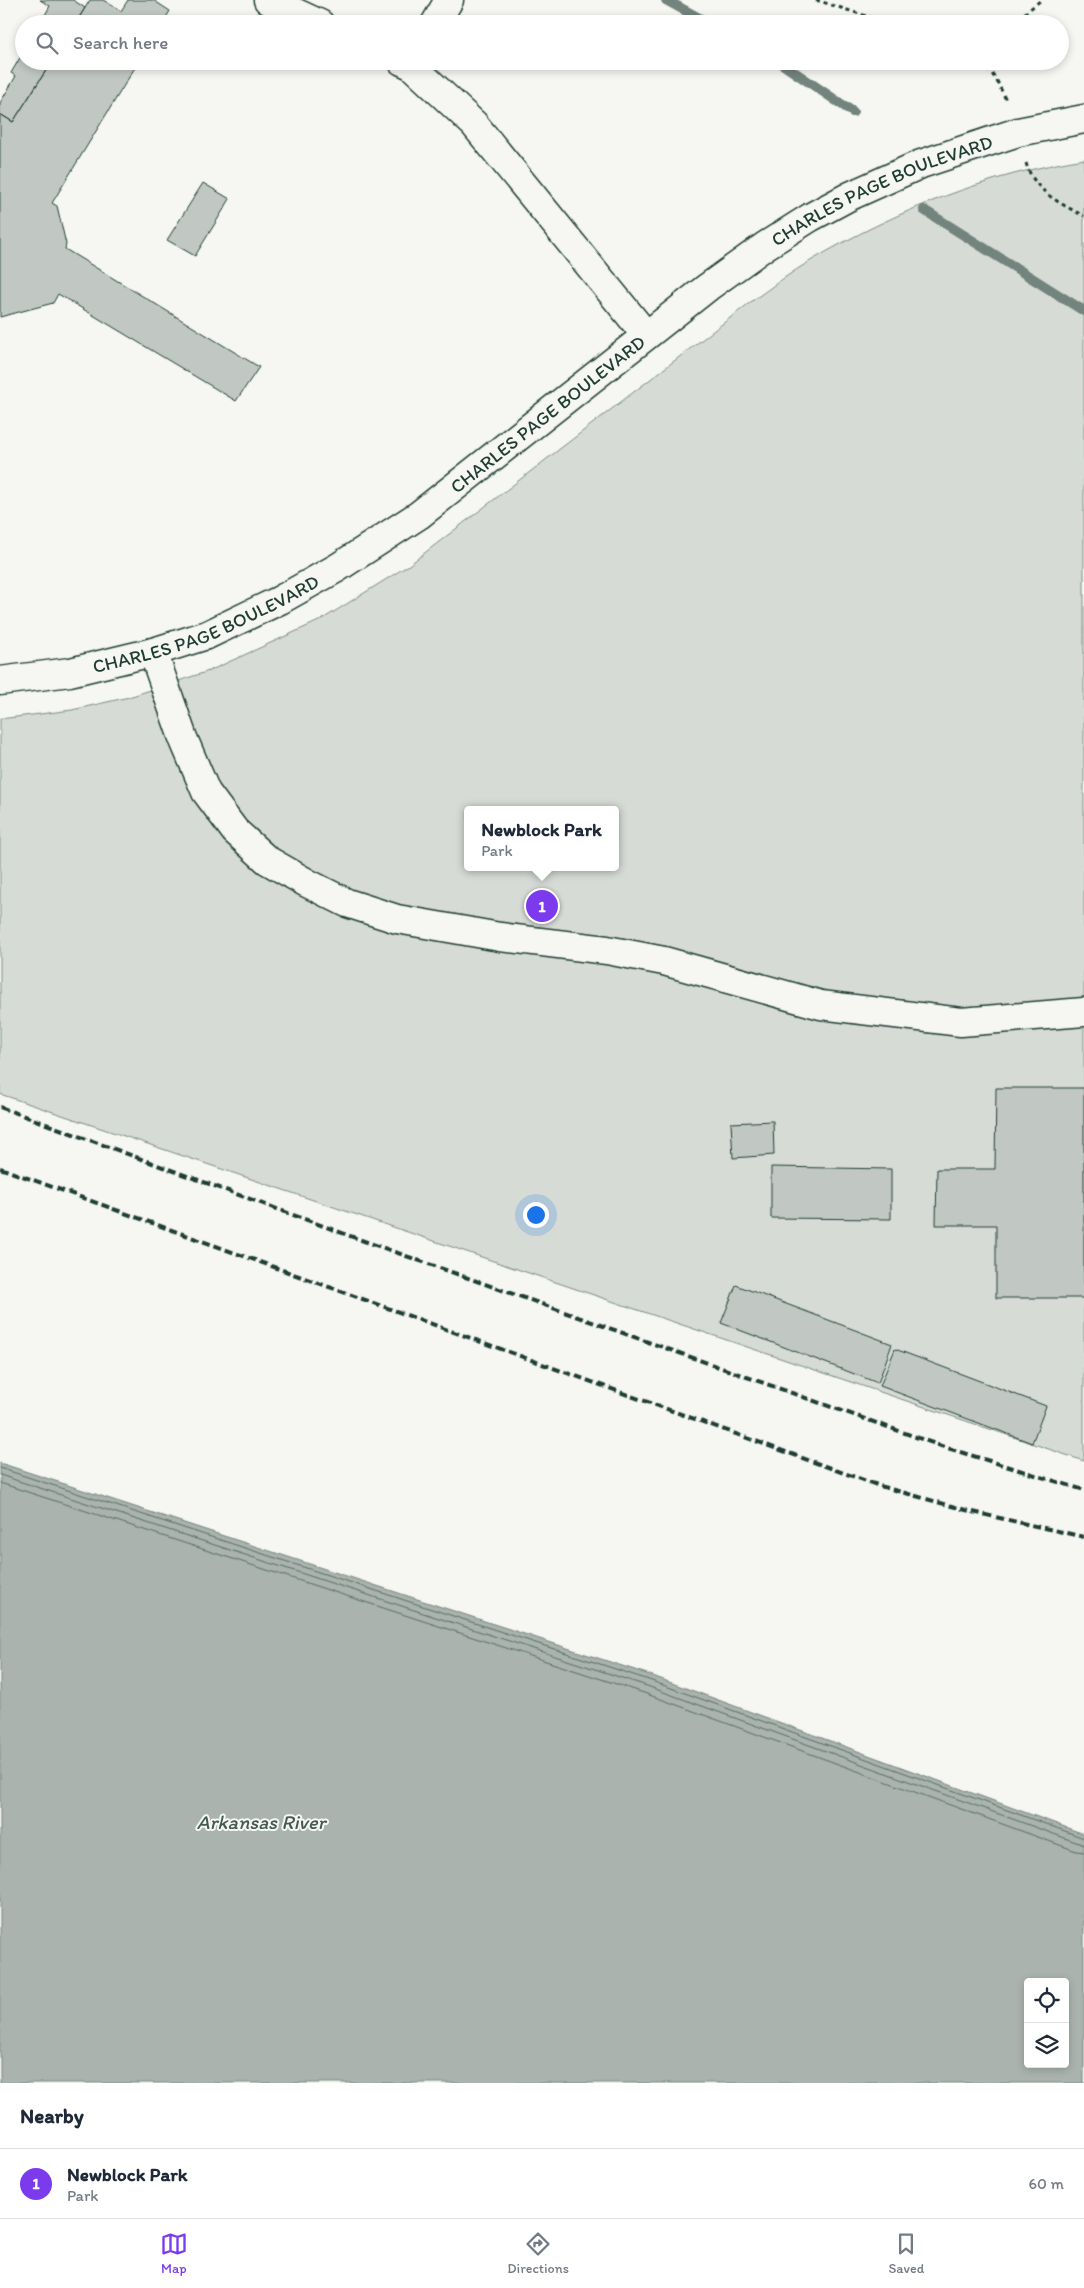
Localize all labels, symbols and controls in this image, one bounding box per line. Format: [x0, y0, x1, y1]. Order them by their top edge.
search box [15, 15, 1069, 70]
icon: search [33, 29, 61, 57]
text: Search here [73, 31, 168, 54]
street label: CHARLES PAGE BOULEVARD [767, 130, 996, 251]
street label: CHARLES PAGE BOULEVARD [446, 330, 650, 498]
street label: CHARLES PAGE BOULEVARD [90, 570, 323, 678]
popup [464, 806, 619, 871]
text: Newblock Park [481, 818, 602, 841]
text: Park [481, 841, 513, 860]
pin: 1 [526, 887, 558, 925]
your location [523, 1202, 549, 1228]
water label: Arkansas River [197, 1810, 327, 1834]
map controls [1024, 1978, 1069, 2068]
button: locate [1024, 1978, 1069, 2023]
button: layers [1024, 2023, 1069, 2068]
text: Nearby [20, 2103, 84, 2128]
text: Newblock Park [67, 2163, 188, 2186]
text: 1 [32, 2174, 40, 2193]
text: 60 m [1029, 2174, 1064, 2193]
text: Park [67, 2186, 98, 2205]
tab: Map [160, 2230, 188, 2277]
tab: Directions [507, 2230, 569, 2277]
tab: Saved [888, 2230, 924, 2277]

